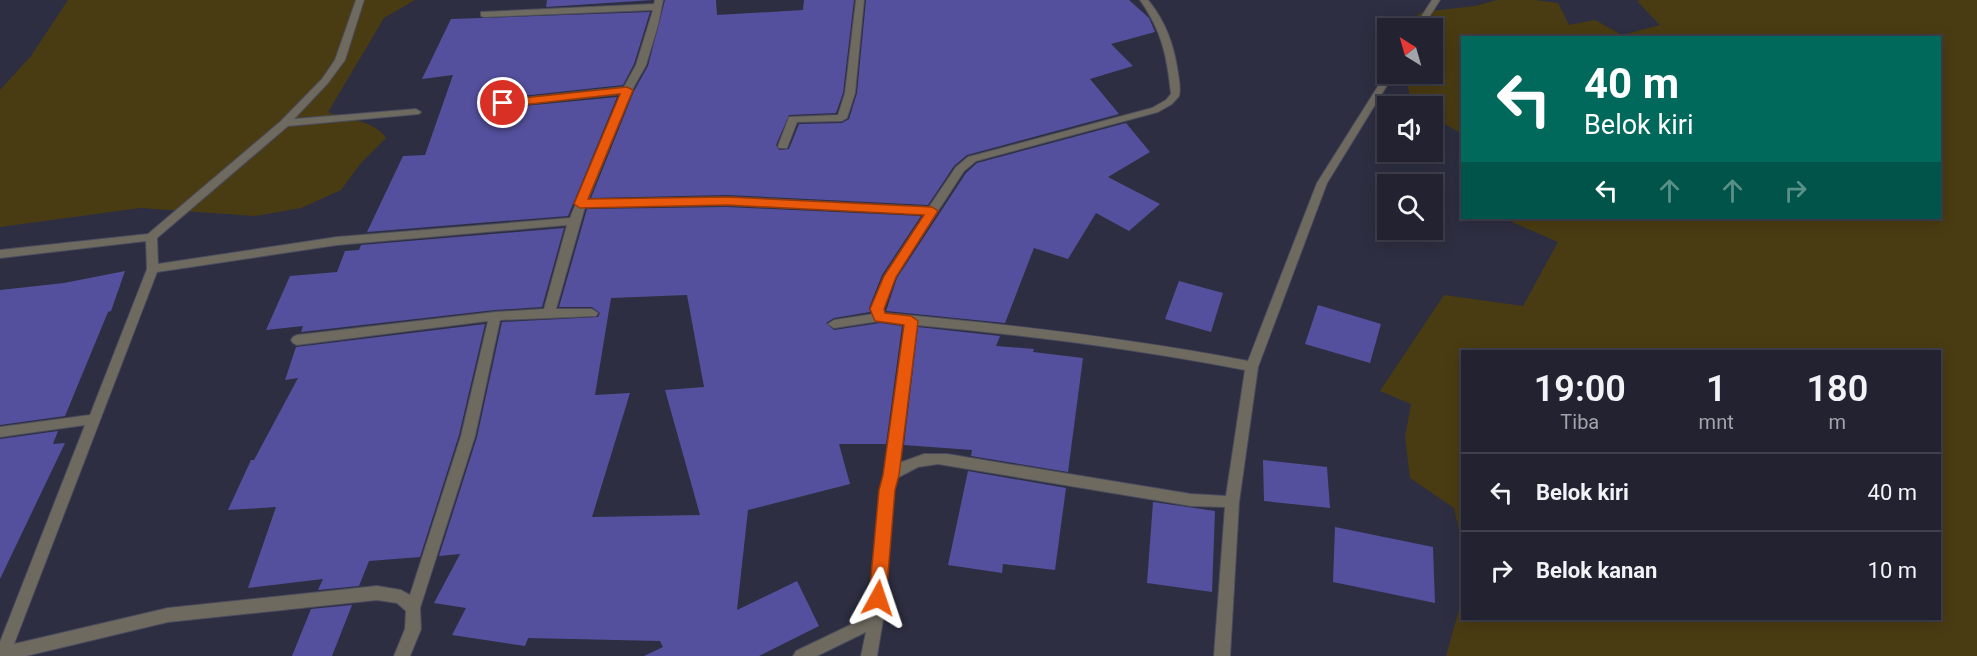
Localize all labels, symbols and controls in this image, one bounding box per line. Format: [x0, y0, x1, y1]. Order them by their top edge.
north arrow [1377, 18, 1443, 84]
map controls [1377, 18, 1443, 240]
text: 40 m [1584, 59, 1679, 108]
icon: left [1485, 60, 1563, 138]
pin [477, 77, 528, 128]
icon: arrive [486, 86, 519, 119]
button: sound [1377, 96, 1443, 162]
text: Belok kiri [1584, 109, 1693, 141]
button: search [1377, 174, 1443, 240]
icon: left [1590, 174, 1623, 207]
icon: ahead [1653, 174, 1686, 207]
icon: ahead [1716, 174, 1749, 207]
icon: right [1779, 174, 1812, 207]
text: 19:00 [1534, 368, 1626, 410]
text: 1 [1706, 368, 1726, 410]
text: 180 [1807, 368, 1868, 410]
text: Tiba [1560, 410, 1599, 434]
text: mnt [1699, 410, 1734, 434]
text: m [1829, 410, 1846, 434]
icon: left [1485, 476, 1518, 509]
text: Belok kiri [1536, 480, 1629, 505]
text: 40 m [1868, 480, 1917, 505]
icon: right [1485, 554, 1518, 587]
text: Belok kanan [1536, 558, 1657, 583]
text: 10 m [1868, 558, 1917, 583]
position arrow [846, 566, 910, 630]

